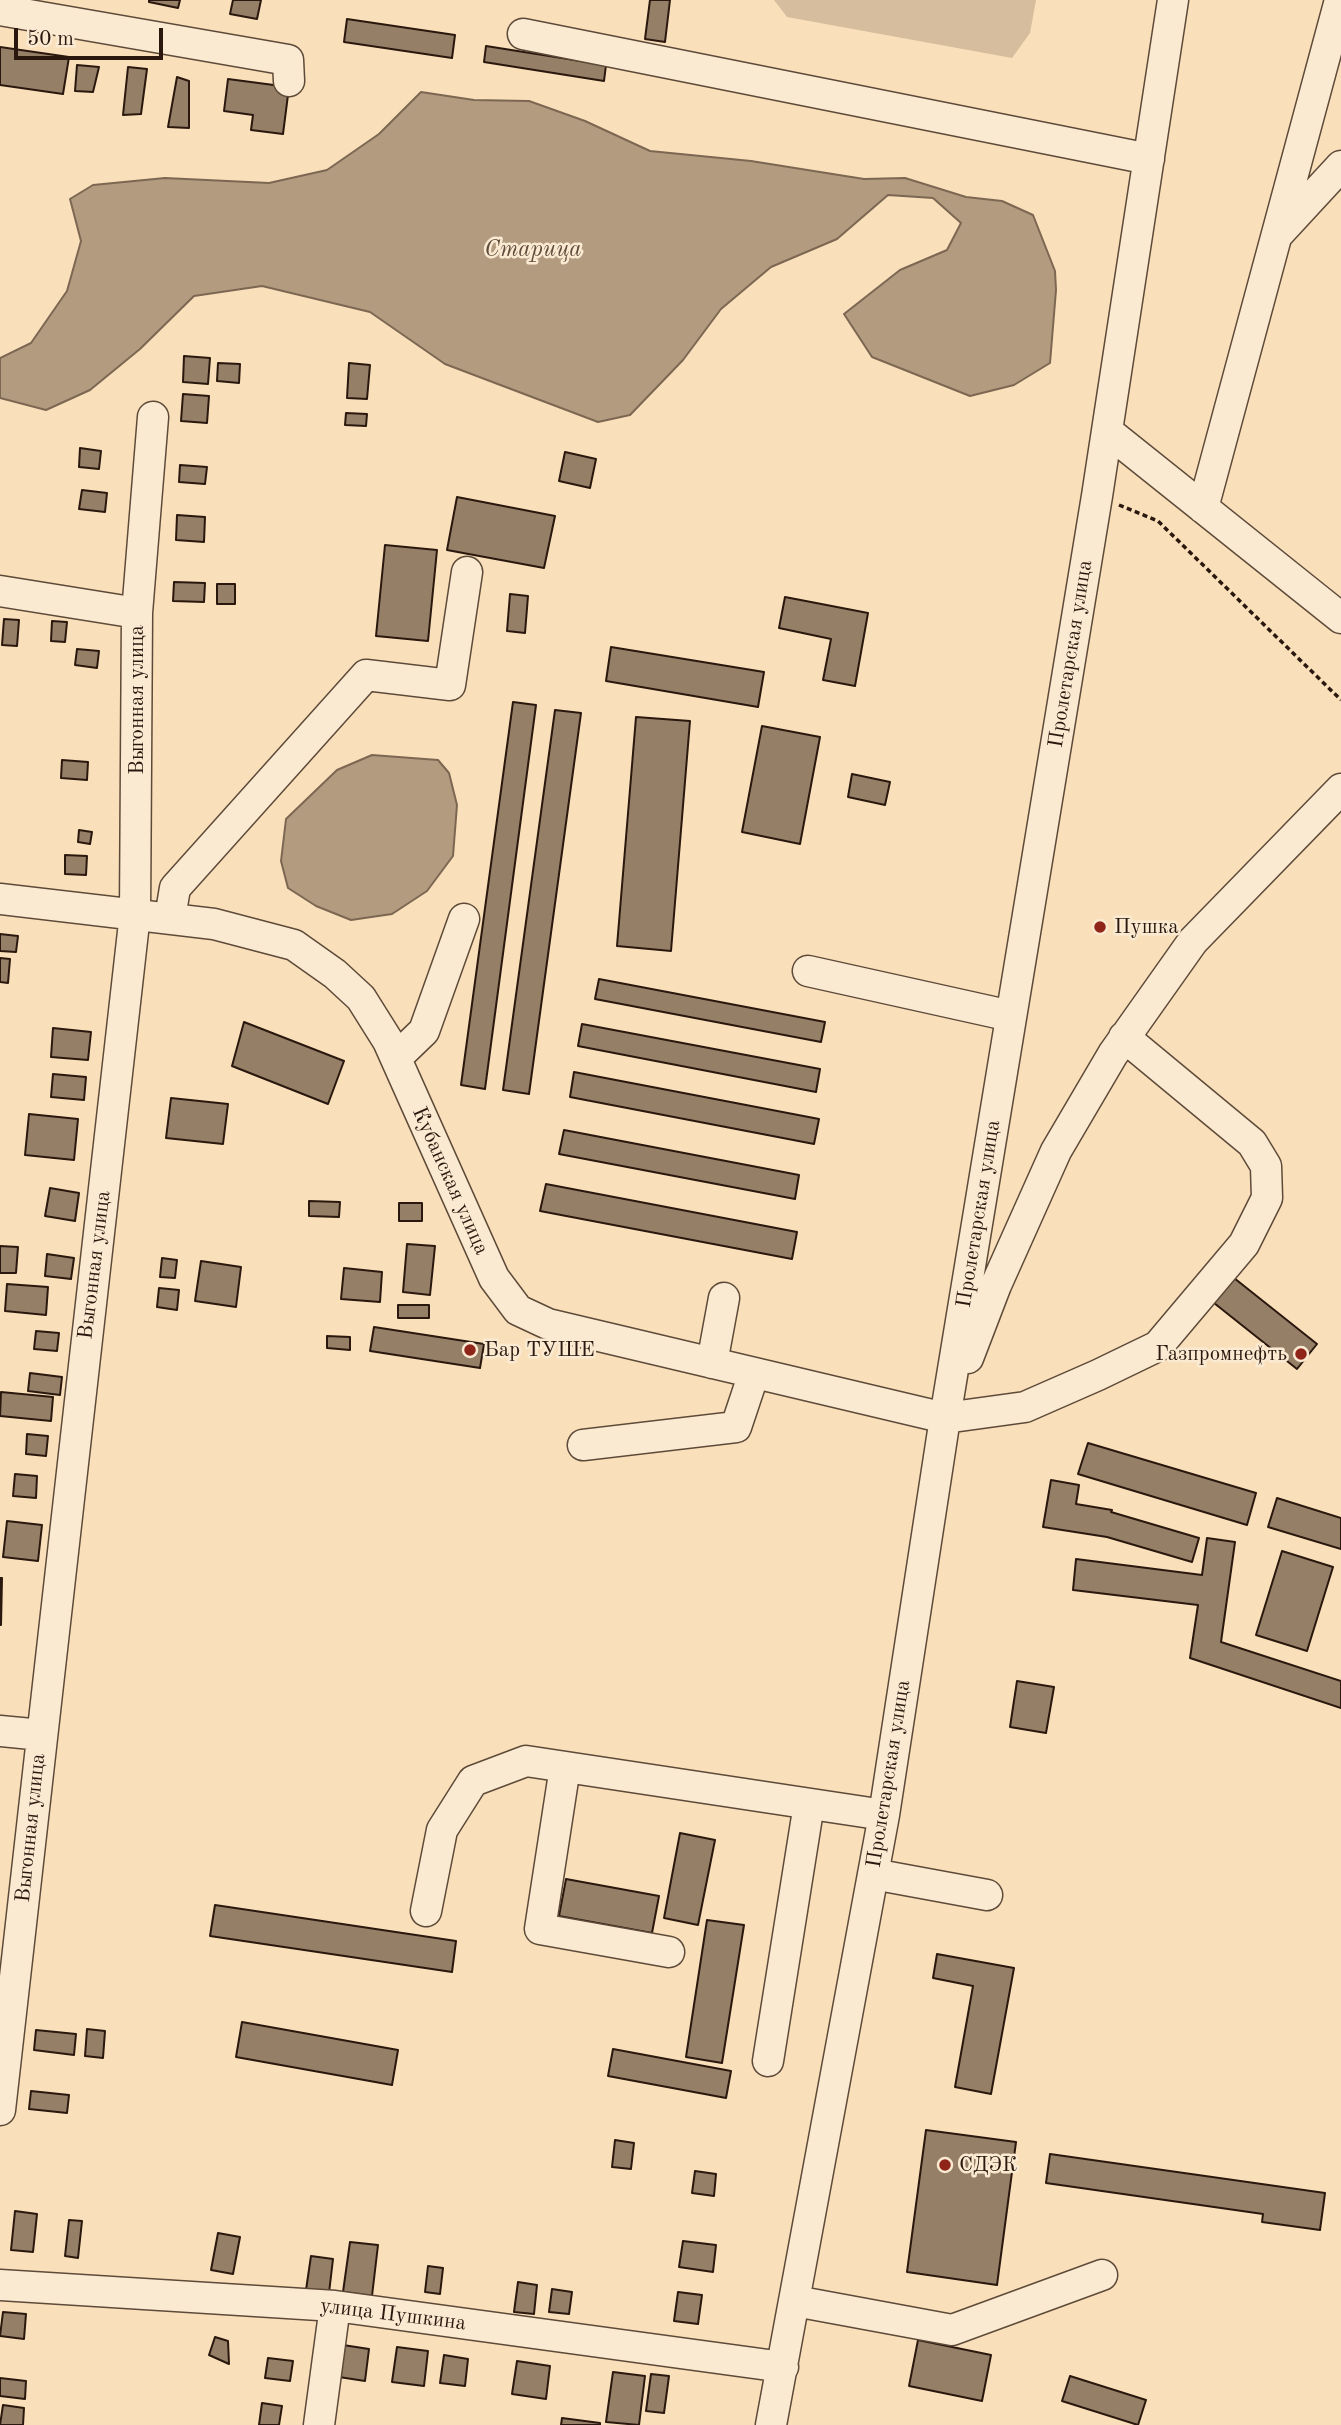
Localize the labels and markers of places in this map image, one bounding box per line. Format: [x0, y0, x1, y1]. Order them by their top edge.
place label: Пушка [1114, 914, 1179, 940]
marker: Пушка [1092, 919, 1108, 935]
place label: Бар ТУШЕ [484, 1337, 595, 1363]
place label: Газпромнефть [1155, 1341, 1287, 1367]
marker: Бар ТУШЕ [462, 1342, 478, 1358]
marker: Газпромнефть [1293, 1346, 1309, 1362]
place label: СДЭК [959, 2152, 1017, 2178]
marker: СДЭК [937, 2157, 953, 2173]

